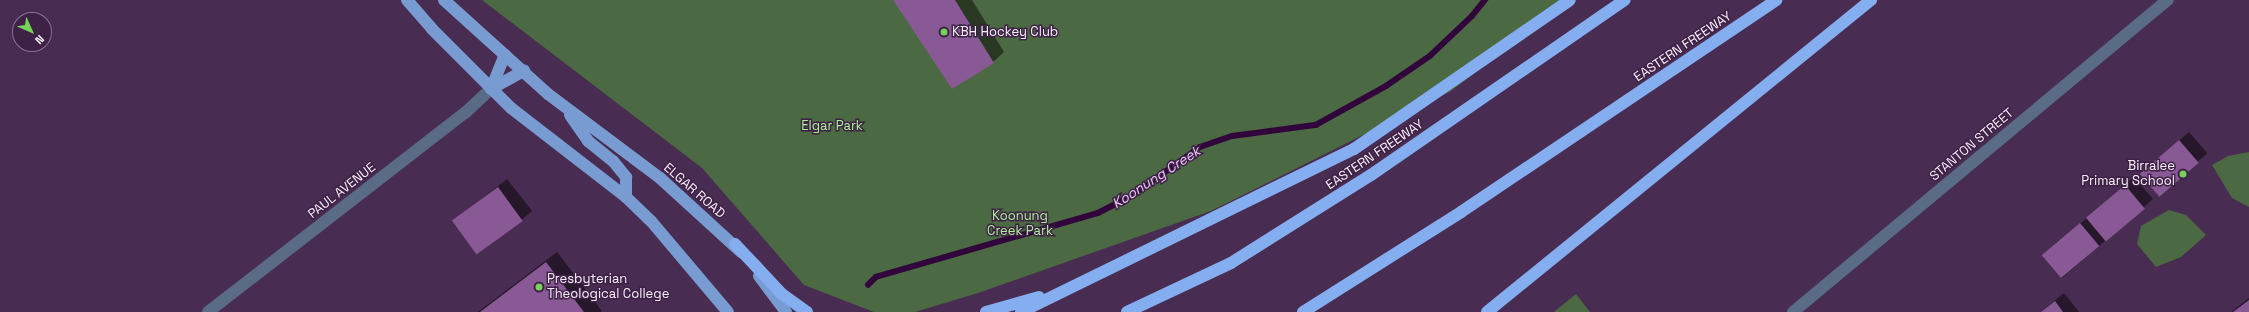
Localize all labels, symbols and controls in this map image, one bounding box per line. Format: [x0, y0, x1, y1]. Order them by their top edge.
street label: EASTERN FREEWAY [1631, 9, 1735, 85]
north arrow [12, 12, 52, 52]
place label: KBH Hockey Club [952, 24, 1058, 40]
marker: KBH Hockey Club [939, 27, 949, 37]
text: N [32, 32, 47, 47]
street label: STANTON STREET [1927, 105, 2017, 185]
street label: EASTERN FREEWAY [1323, 117, 1427, 193]
park label: Elgar Park [801, 118, 863, 134]
water label: Koonung Creek [1109, 142, 1203, 212]
place label: Birralee Primary School [2081, 159, 2175, 190]
street label: PAUL AVENUE [305, 160, 379, 222]
street label: ELGAR ROAD [660, 160, 728, 222]
marker: Birralee Primary School [2178, 169, 2188, 179]
park label: Koonung Creek Park [987, 209, 1053, 240]
place label: Presbyterian Theological College [547, 272, 669, 303]
marker: Presbyterian Theological College [534, 282, 544, 292]

